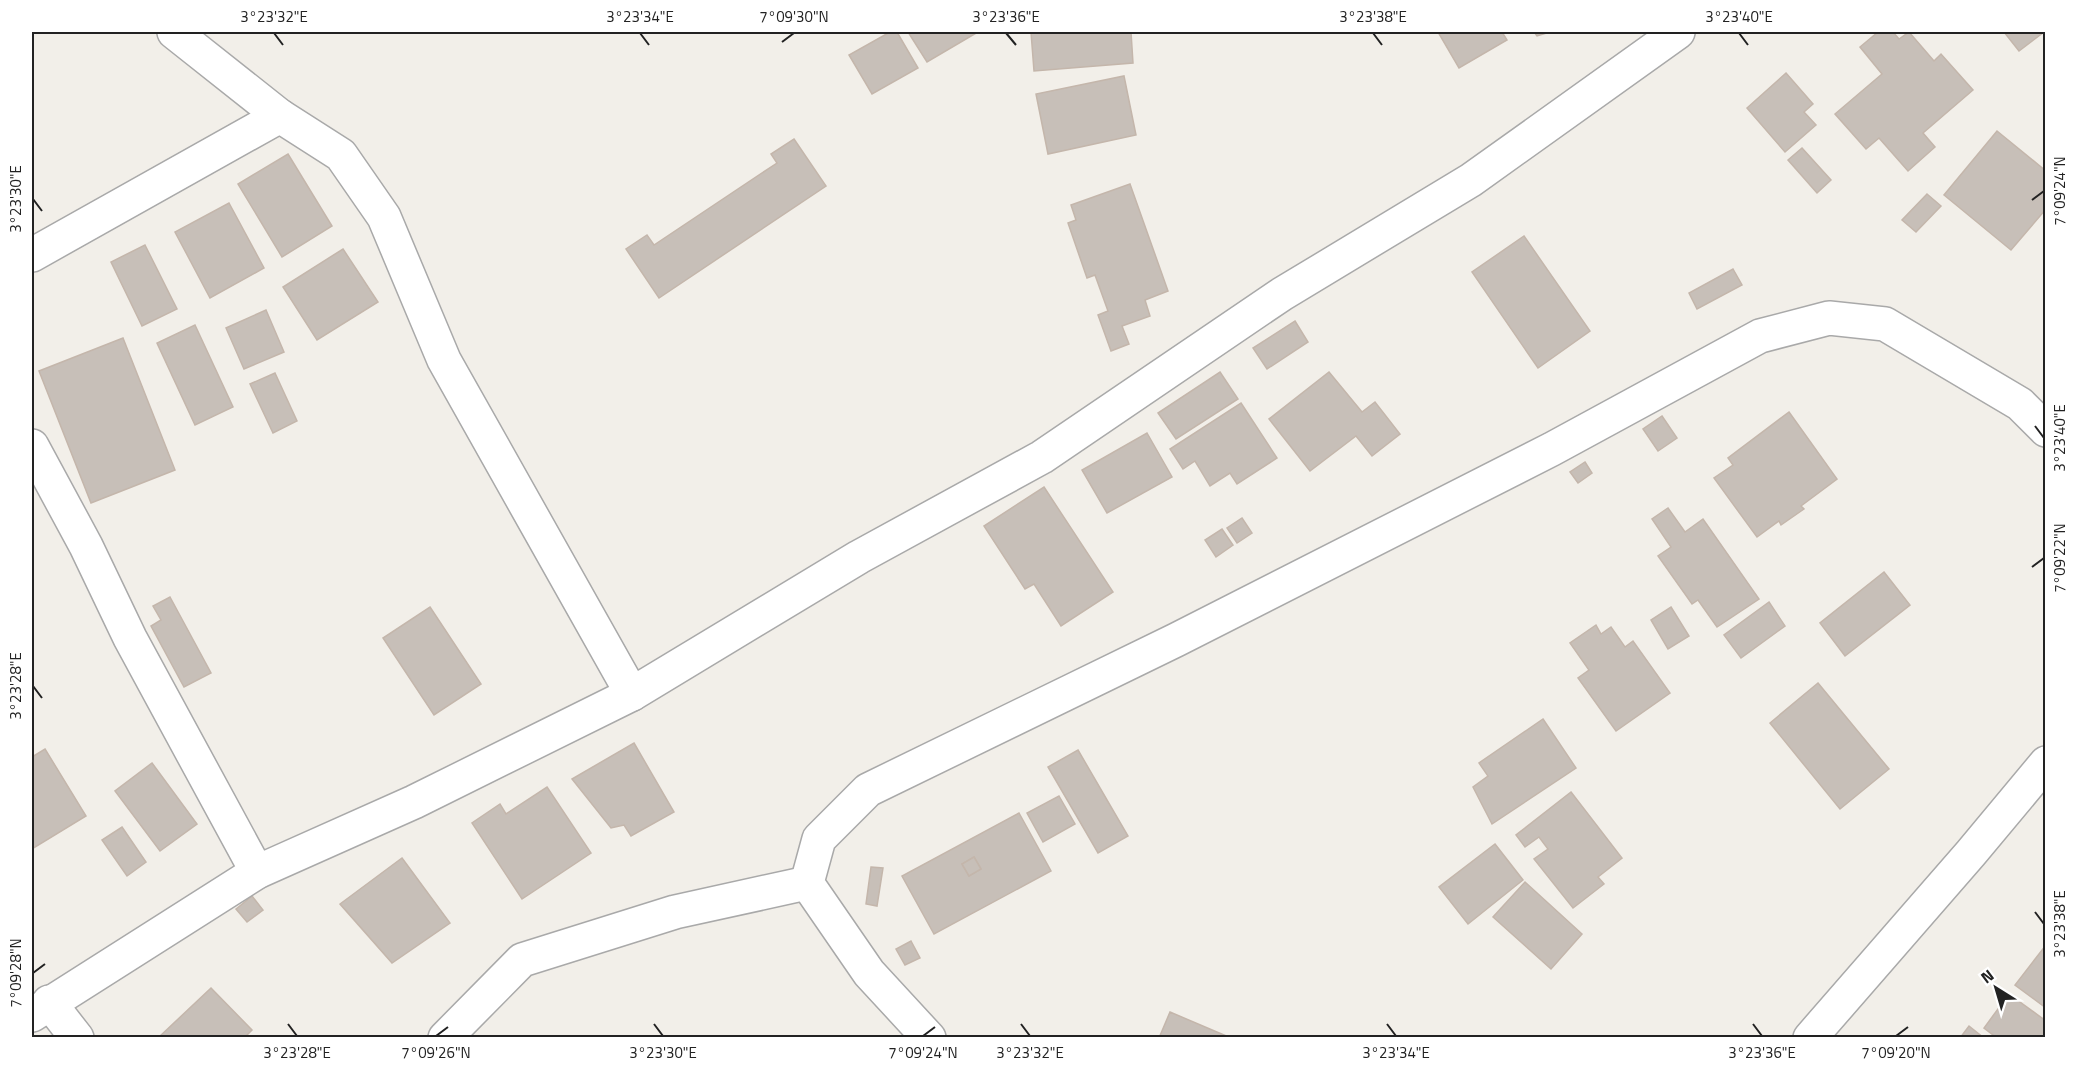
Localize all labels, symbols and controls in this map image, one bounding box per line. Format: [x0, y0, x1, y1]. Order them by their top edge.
text: 3°23'32"E [240, 5, 308, 28]
text: 3°23'34"E [606, 5, 674, 28]
text: 7°09'30"N [759, 5, 829, 28]
text: 3°23'36"E [972, 5, 1040, 28]
text: 3°23'38"E [1339, 5, 1407, 28]
text: 3°23'40"E [1705, 5, 1773, 28]
text: 7°09'24"N [2048, 156, 2071, 226]
text: 3°23'30"E [4, 165, 27, 233]
text: 3°23'40"E [2048, 404, 2071, 472]
text: 7°09'22"N [2048, 523, 2071, 593]
text: 3°23'28"E [4, 652, 27, 720]
text: 3°23'38"E [2048, 890, 2071, 958]
text: 7°09'28"N [4, 938, 27, 1008]
north arrow [1966, 958, 2026, 1018]
text: N [1975, 963, 1999, 989]
text: 3°23'28"E [263, 1041, 331, 1064]
text: 7°09'26"N [401, 1041, 471, 1064]
text: 3°23'30"E [629, 1041, 697, 1064]
text: 7°09'24"N [888, 1041, 958, 1064]
text: 3°23'32"E [996, 1041, 1064, 1064]
text: 3°23'34"E [1362, 1041, 1430, 1064]
text: 3°23'36"E [1728, 1041, 1796, 1064]
text: 7°09'20"N [1861, 1041, 1931, 1064]

